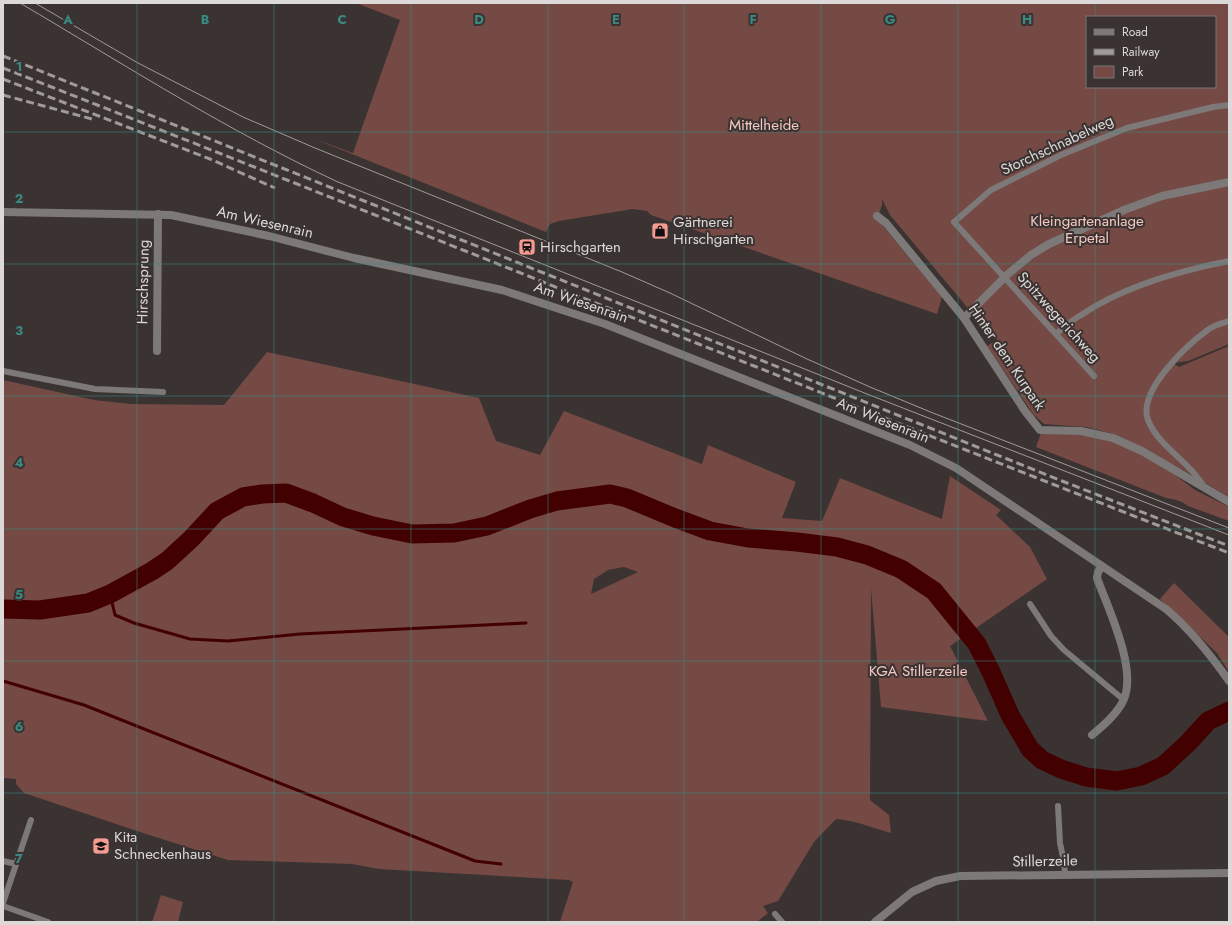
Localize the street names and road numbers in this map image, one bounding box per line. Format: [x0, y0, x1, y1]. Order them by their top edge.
street label: Storchschnabelweg [997, 109, 1117, 181]
street label: Am Wiesenrain [215, 200, 315, 244]
street label: Hirschsprung [131, 239, 155, 325]
street label: Spitzwegerichweg [1012, 267, 1106, 367]
street label: Am Wiesenrain [531, 276, 631, 328]
street label: Hinter dem Kurpark [963, 299, 1051, 415]
street label: Am Wiesenrain [833, 391, 933, 449]
street label: Stillerzeile [1012, 849, 1078, 873]

